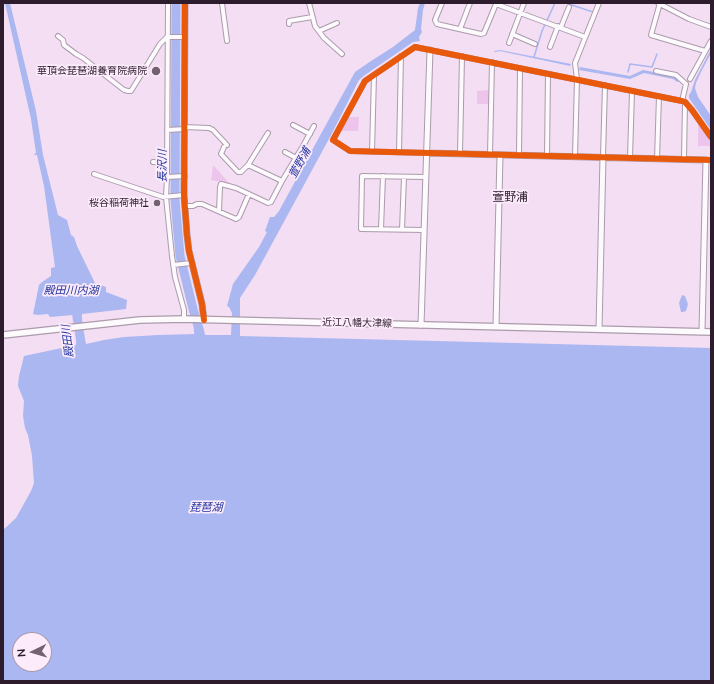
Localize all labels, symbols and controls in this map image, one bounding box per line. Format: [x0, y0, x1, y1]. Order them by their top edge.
place label: 華頂会琵琶湖養育院病院 [37, 65, 147, 77]
marker: 華頂会琵琶湖養育院病院 [150, 65, 162, 77]
water label: 萱野浦 [286, 145, 314, 181]
water label: 長沢川 [156, 150, 170, 182]
district label: 萱野浦 [492, 190, 528, 204]
place label: 桜谷稲荷神社 [89, 197, 149, 209]
marker: 桜谷稲荷神社 [152, 198, 162, 208]
water label: 殿田川内湖 [44, 284, 98, 298]
street label: 近江八幡大津線 [322, 316, 392, 330]
water label: 殿田川 [59, 324, 77, 358]
water label: 琵琶湖 [190, 501, 222, 515]
north arrow [12, 632, 52, 672]
text: N [14, 648, 28, 658]

